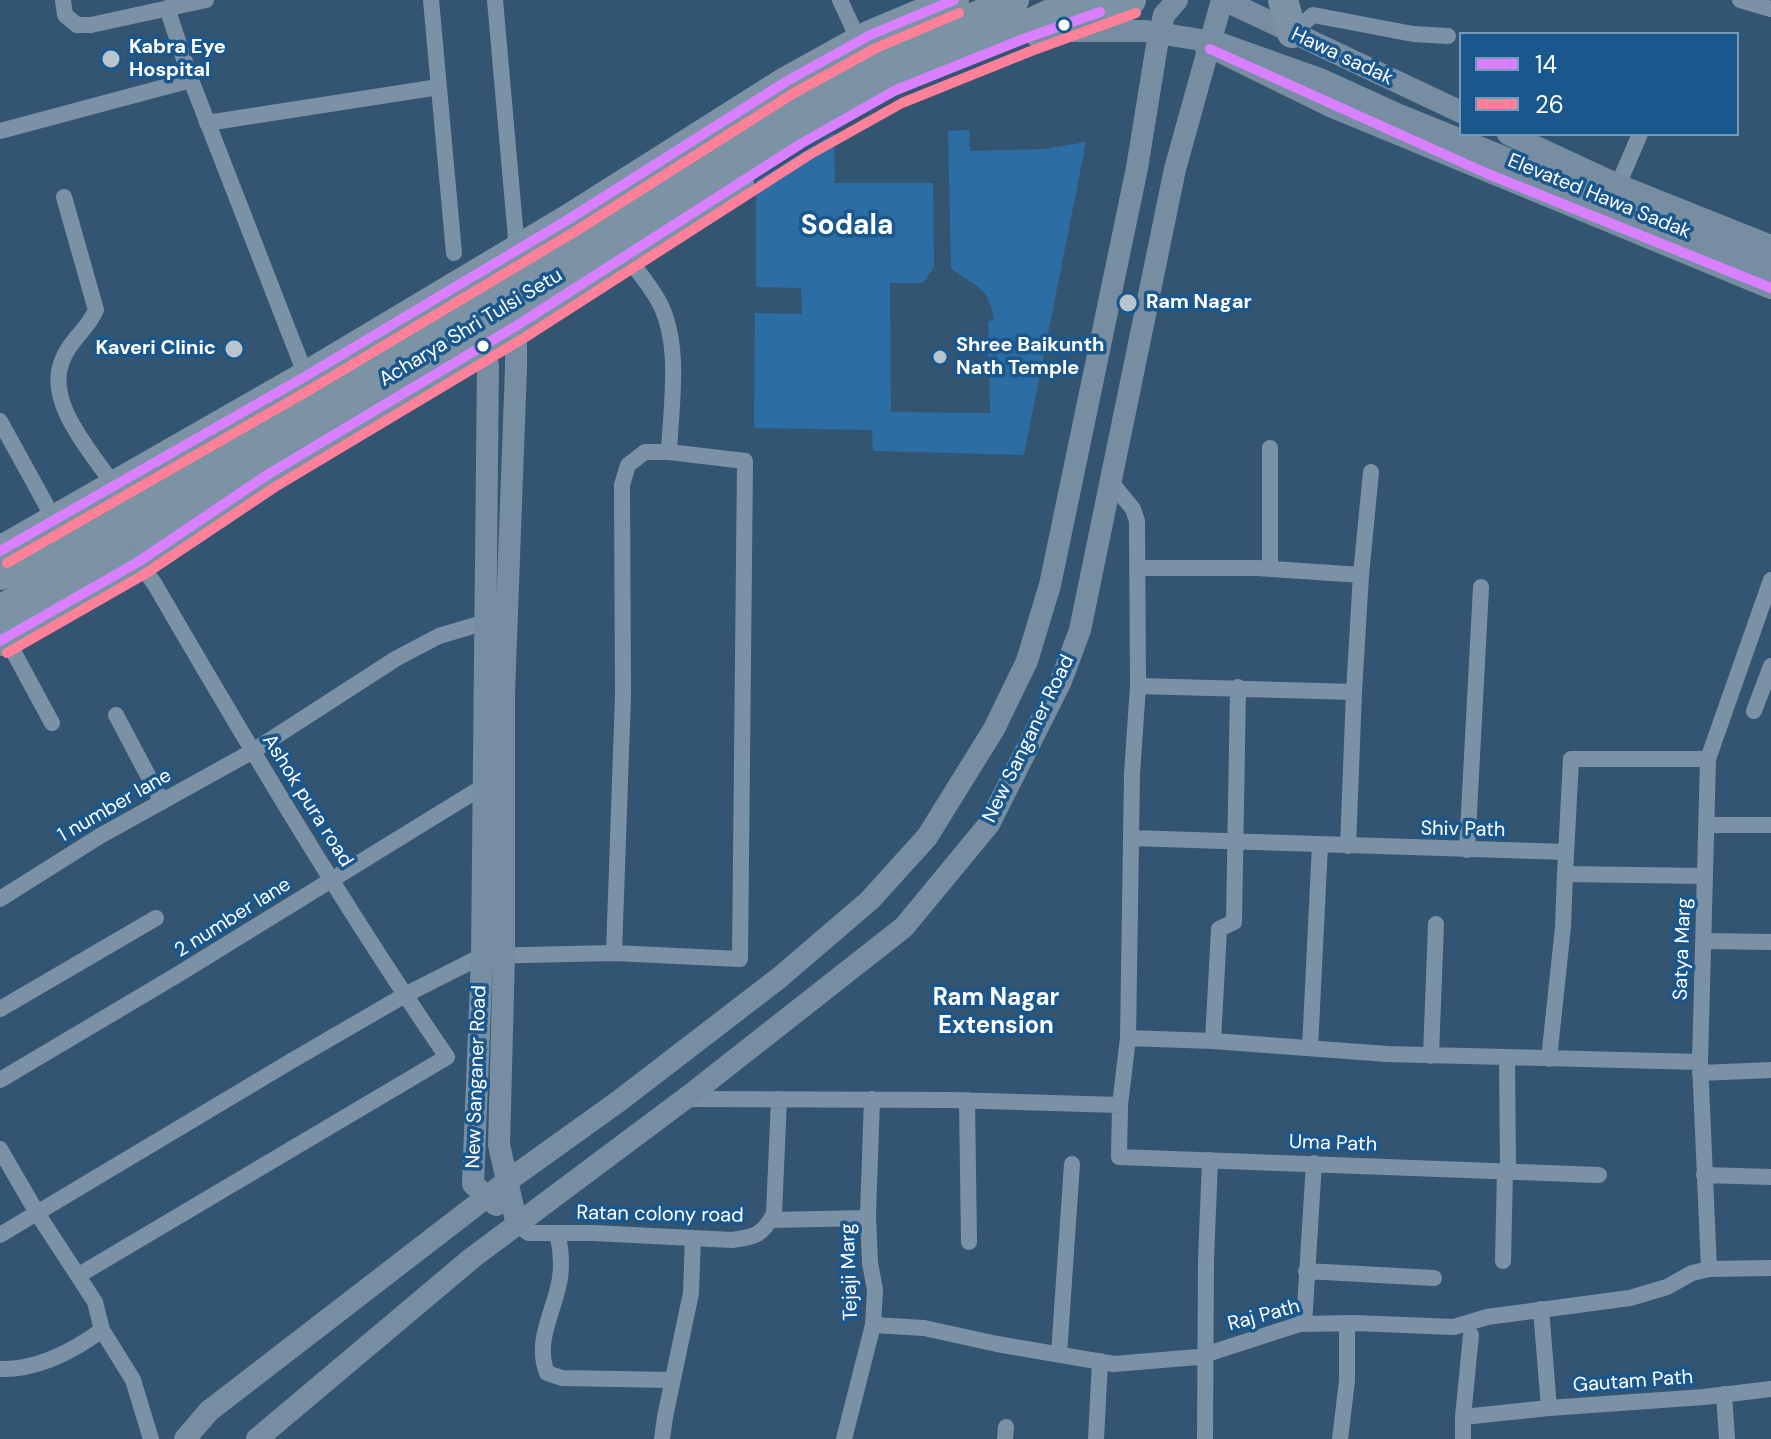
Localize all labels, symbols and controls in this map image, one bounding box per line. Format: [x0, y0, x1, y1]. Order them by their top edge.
unlabelled marker [1056, 17, 1072, 33]
street label: Hawa sadak [1287, 23, 1397, 91]
legend [1459, 32, 1739, 136]
place label: Kabra Eye Hospital [129, 36, 226, 83]
marker: Kabra Eye Hospital [100, 48, 122, 70]
text: 14 [1535, 49, 1557, 80]
text: 26 [1535, 89, 1564, 120]
street label: Elevated Hawa Sadak [1504, 149, 1694, 245]
district label: Sodala [801, 210, 893, 244]
street label: Acharya Shri Tulsi Setu [375, 264, 567, 392]
place label: Ram Nagar [1146, 291, 1252, 315]
marker: Ram Nagar [1117, 292, 1139, 314]
place label: Shree Baikunth Nath Temple [956, 334, 1104, 381]
place label: Kaveri Clinic [95, 337, 216, 361]
marker: Kaveri Clinic [223, 338, 245, 360]
unlabelled marker [475, 338, 491, 354]
marker: Shree Baikunth Nath Temple [931, 348, 949, 366]
street label: New Sanganer Road [978, 651, 1080, 827]
street label: Ashok pura road [257, 730, 357, 872]
street label: 1 number lane [54, 764, 176, 848]
street label: Shiv Path [1420, 817, 1506, 843]
street label: 2 number lane [171, 873, 295, 963]
street label: Satya Marg [1669, 897, 1697, 1001]
street label: New Sanganer Road [462, 985, 492, 1169]
district label: Ram Nagar Extension [933, 985, 1059, 1041]
street label: Uma Path [1289, 1130, 1377, 1158]
street label: Ratan colony road [576, 1202, 744, 1228]
street label: Tejaji Marg [836, 1223, 864, 1321]
street label: Raj Path [1225, 1295, 1303, 1337]
street label: Gautam Path [1572, 1366, 1694, 1398]

